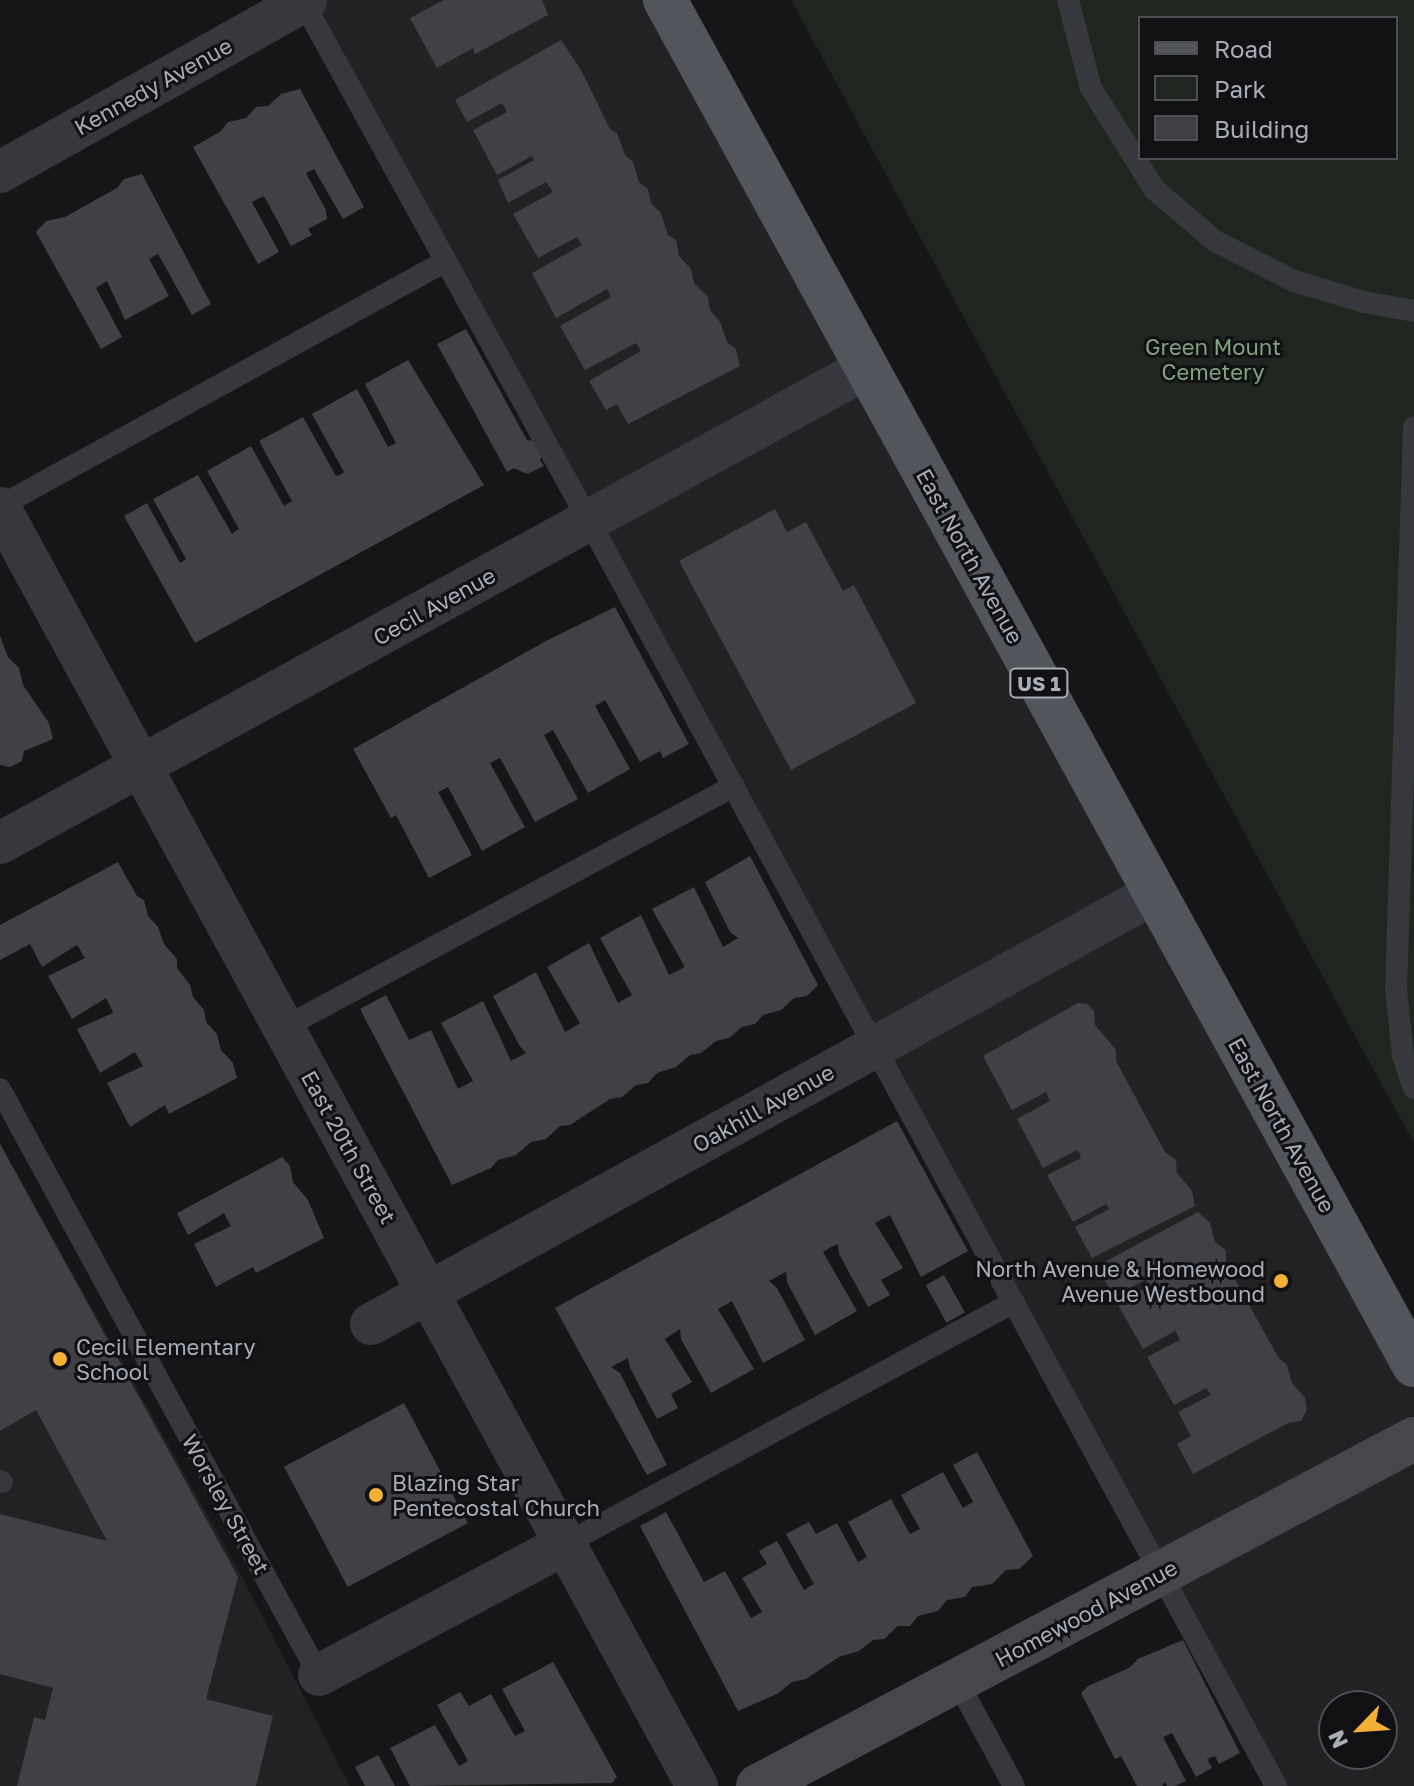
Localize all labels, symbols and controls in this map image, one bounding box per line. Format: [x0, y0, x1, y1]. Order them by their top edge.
legend [1138, 16, 1398, 160]
street label: Kennedy Avenue [69, 32, 237, 140]
text: Road [1214, 34, 1273, 63]
text: Park [1214, 74, 1266, 103]
text: Building [1214, 114, 1309, 143]
park label: Green Mount Cemetery [1145, 333, 1281, 384]
street label: East North Avenue [911, 464, 1029, 648]
street label: Cecil Avenue [368, 562, 500, 650]
road number: US 1 [1009, 667, 1069, 699]
street label: East North Avenue [1223, 1033, 1341, 1217]
street label: Oakhill Avenue [688, 1058, 838, 1158]
street label: East 20th Street [296, 1066, 402, 1228]
place label: North Avenue & Homewood Avenue Westbound [975, 1255, 1265, 1306]
marker: North Avenue & Homewood Avenue Westbound [1272, 1272, 1290, 1290]
place label: Cecil Elementary School [76, 1333, 255, 1384]
marker: Cecil Elementary School [51, 1350, 69, 1368]
street label: Worsley Street [177, 1429, 275, 1579]
place label: Blazing Star Pentecostal Church [392, 1469, 600, 1520]
marker: Blazing Star Pentecostal Church [367, 1486, 385, 1504]
street label: Homewood Avenue [990, 1554, 1182, 1672]
north arrow [1318, 1690, 1398, 1770]
text: N [1322, 1726, 1353, 1753]

